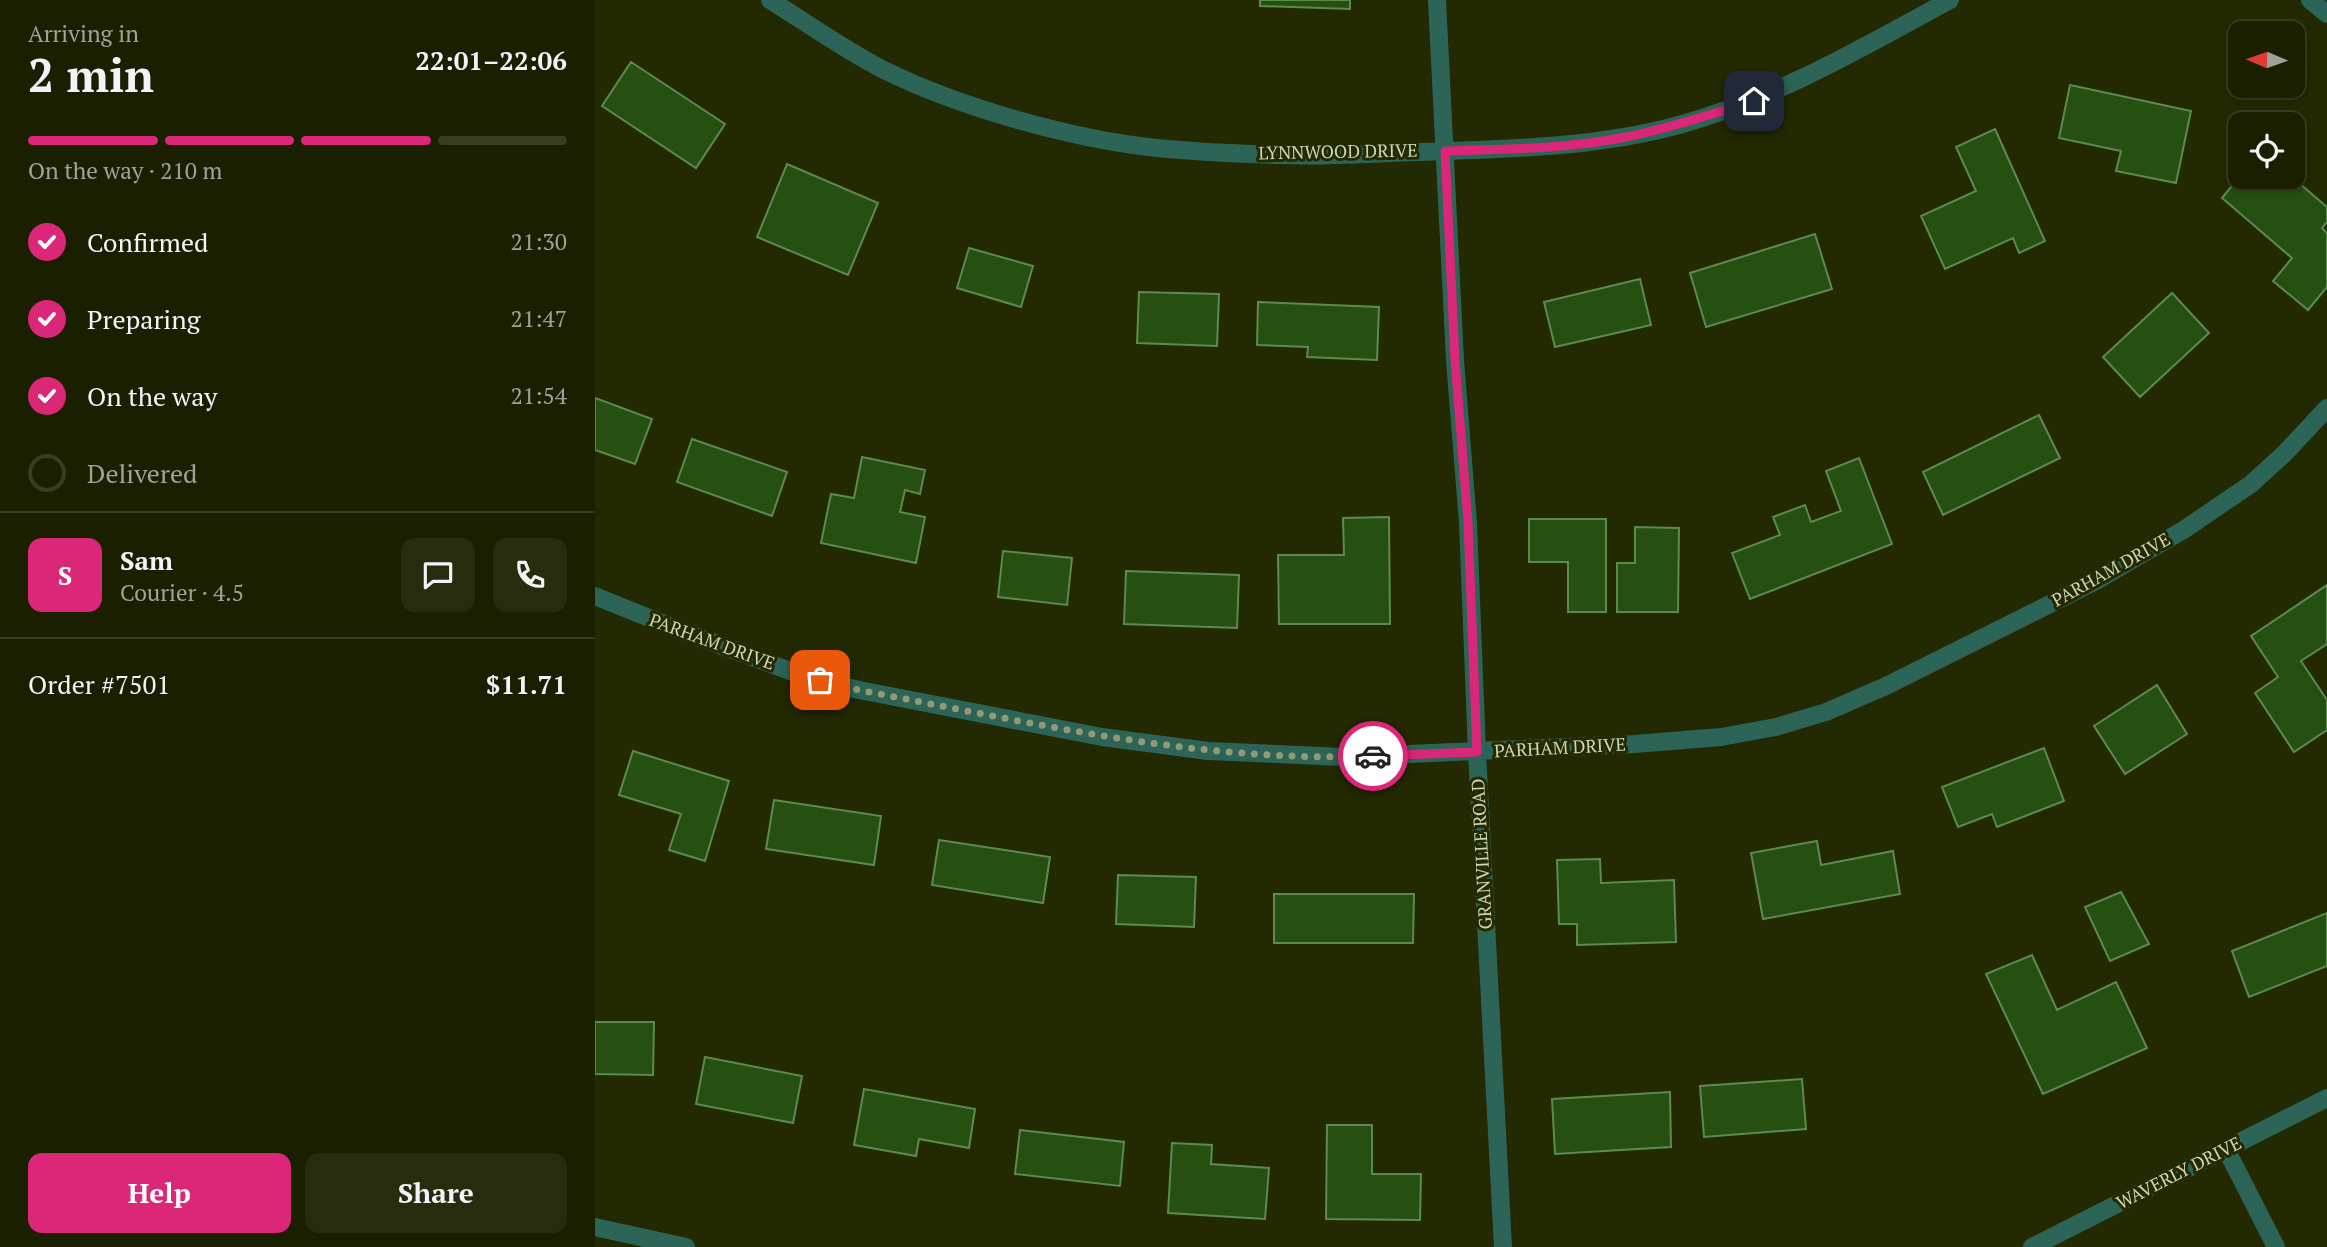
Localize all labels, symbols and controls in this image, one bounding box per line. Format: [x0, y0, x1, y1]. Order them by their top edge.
text: Arriving in [28, 18, 139, 49]
north arrow [2228, 21, 2305, 98]
map controls [2228, 21, 2305, 189]
text: 22:01–22:06 [415, 43, 567, 77]
text: 2 min [28, 44, 154, 105]
pin [1724, 71, 1784, 131]
icon: home [1735, 82, 1773, 120]
button: locate [2228, 112, 2305, 189]
street label: LYNNWOOD DRIVE [1258, 138, 1418, 164]
text: On the way · 210 m [28, 155, 222, 186]
icon: check [28, 223, 66, 261]
text: Confirmed [87, 225, 208, 259]
text: 21:30 [510, 226, 567, 257]
icon: check [28, 300, 66, 338]
text: Preparing [87, 302, 200, 336]
text: 21:47 [510, 303, 567, 334]
icon: check [28, 377, 66, 415]
text: On the way [87, 379, 218, 413]
text: 21:54 [510, 380, 567, 411]
text: Delivered [87, 456, 197, 490]
street label: PARHAM DRIVE [2047, 527, 2174, 612]
button: chat [401, 538, 475, 612]
button: phone [493, 538, 567, 612]
text: Sam [120, 543, 173, 577]
text: S [58, 558, 72, 592]
text: Courier · 4.5 [120, 577, 244, 608]
street label: PARHAM DRIVE [646, 607, 778, 675]
pin [790, 650, 850, 710]
icon: bag [801, 661, 839, 699]
text: Order #7501 [28, 667, 170, 701]
text: $11.71 [486, 667, 567, 701]
courier [1338, 721, 1408, 791]
street label: PARHAM DRIVE [1493, 732, 1626, 762]
icon: car [1354, 737, 1392, 775]
street label: GRANVILLE ROAD [1465, 778, 1497, 930]
street label: WAVERLY DRIVE [2112, 1130, 2245, 1214]
button: Help [28, 1153, 291, 1233]
button: Share [305, 1153, 567, 1233]

